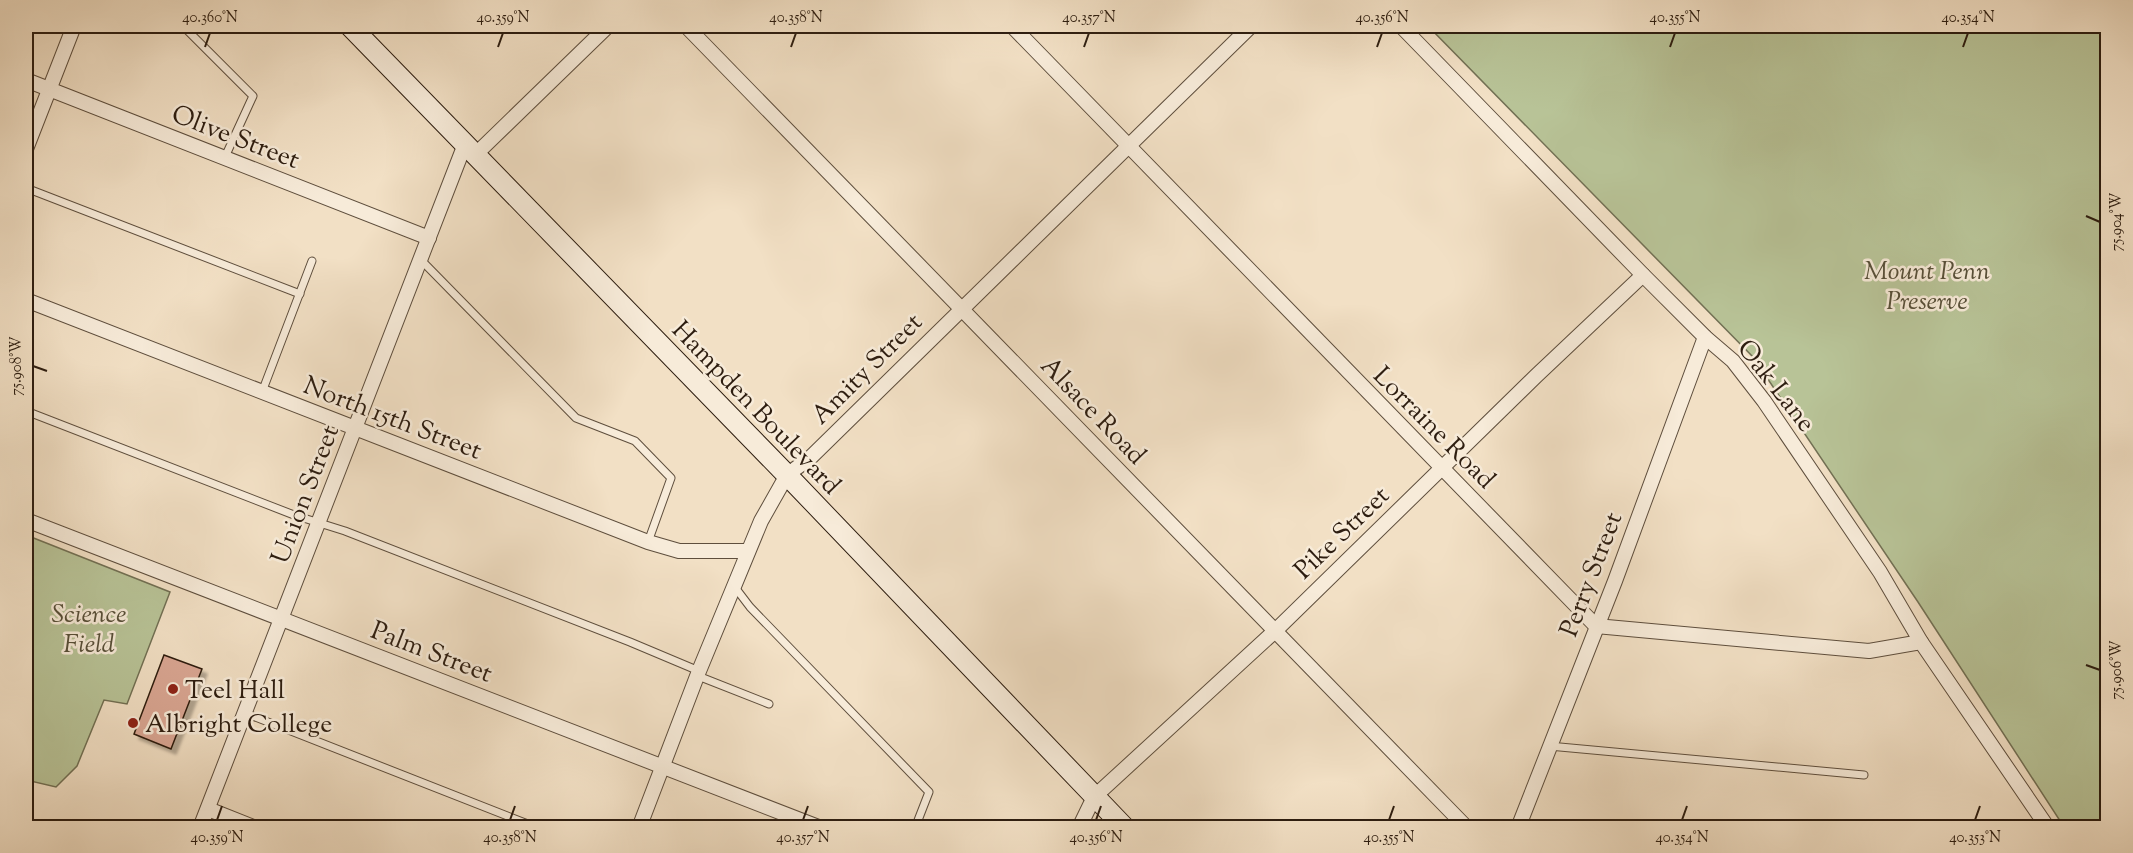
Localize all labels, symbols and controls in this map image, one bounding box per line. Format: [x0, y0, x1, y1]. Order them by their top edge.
text: 40.360°N [182, 8, 238, 29]
text: 40.359°N [477, 8, 529, 29]
text: 40.358°N [769, 8, 823, 29]
text: 40.357°N [1062, 8, 1116, 29]
text: 40.356°N [1355, 8, 1409, 29]
text: 40.355°N [1649, 8, 1701, 29]
text: 40.354°N [1941, 8, 1995, 29]
street label: Olive Street [166, 97, 305, 180]
text: 75.904°W [2107, 192, 2128, 251]
park label: Mount Penn Preserve [1864, 254, 1990, 321]
street label: Amity Street [804, 306, 932, 434]
street label: Hampden Boulevard [662, 313, 848, 504]
street label: Oak Lane [1727, 332, 1823, 441]
text: 75.908°W [7, 336, 28, 396]
street label: Alsace Road [1031, 349, 1154, 474]
street label: Lorraine Road [1364, 359, 1503, 499]
street label: North 15th Street [297, 368, 487, 470]
street label: Union Street [263, 420, 350, 570]
street label: Pike Street [1287, 479, 1399, 589]
street label: Perry Street [1552, 507, 1633, 643]
park label: Science Field [52, 597, 126, 664]
street label: Palm Street [365, 613, 497, 694]
text: 75.906°W [2107, 640, 2128, 700]
place label: Teel Hall [185, 673, 285, 710]
marker: Teel Hall [166, 682, 180, 696]
place label: Albright College [145, 707, 332, 744]
marker: Albright College [126, 716, 140, 730]
text: 40.359°N [191, 828, 243, 849]
text: 40.358°N [483, 828, 537, 849]
text: 40.357°N [776, 828, 830, 849]
text: 40.356°N [1069, 828, 1123, 849]
text: 40.355°N [1363, 828, 1415, 849]
text: 40.354°N [1655, 828, 1709, 849]
text: 40.353°N [1949, 828, 2001, 849]

